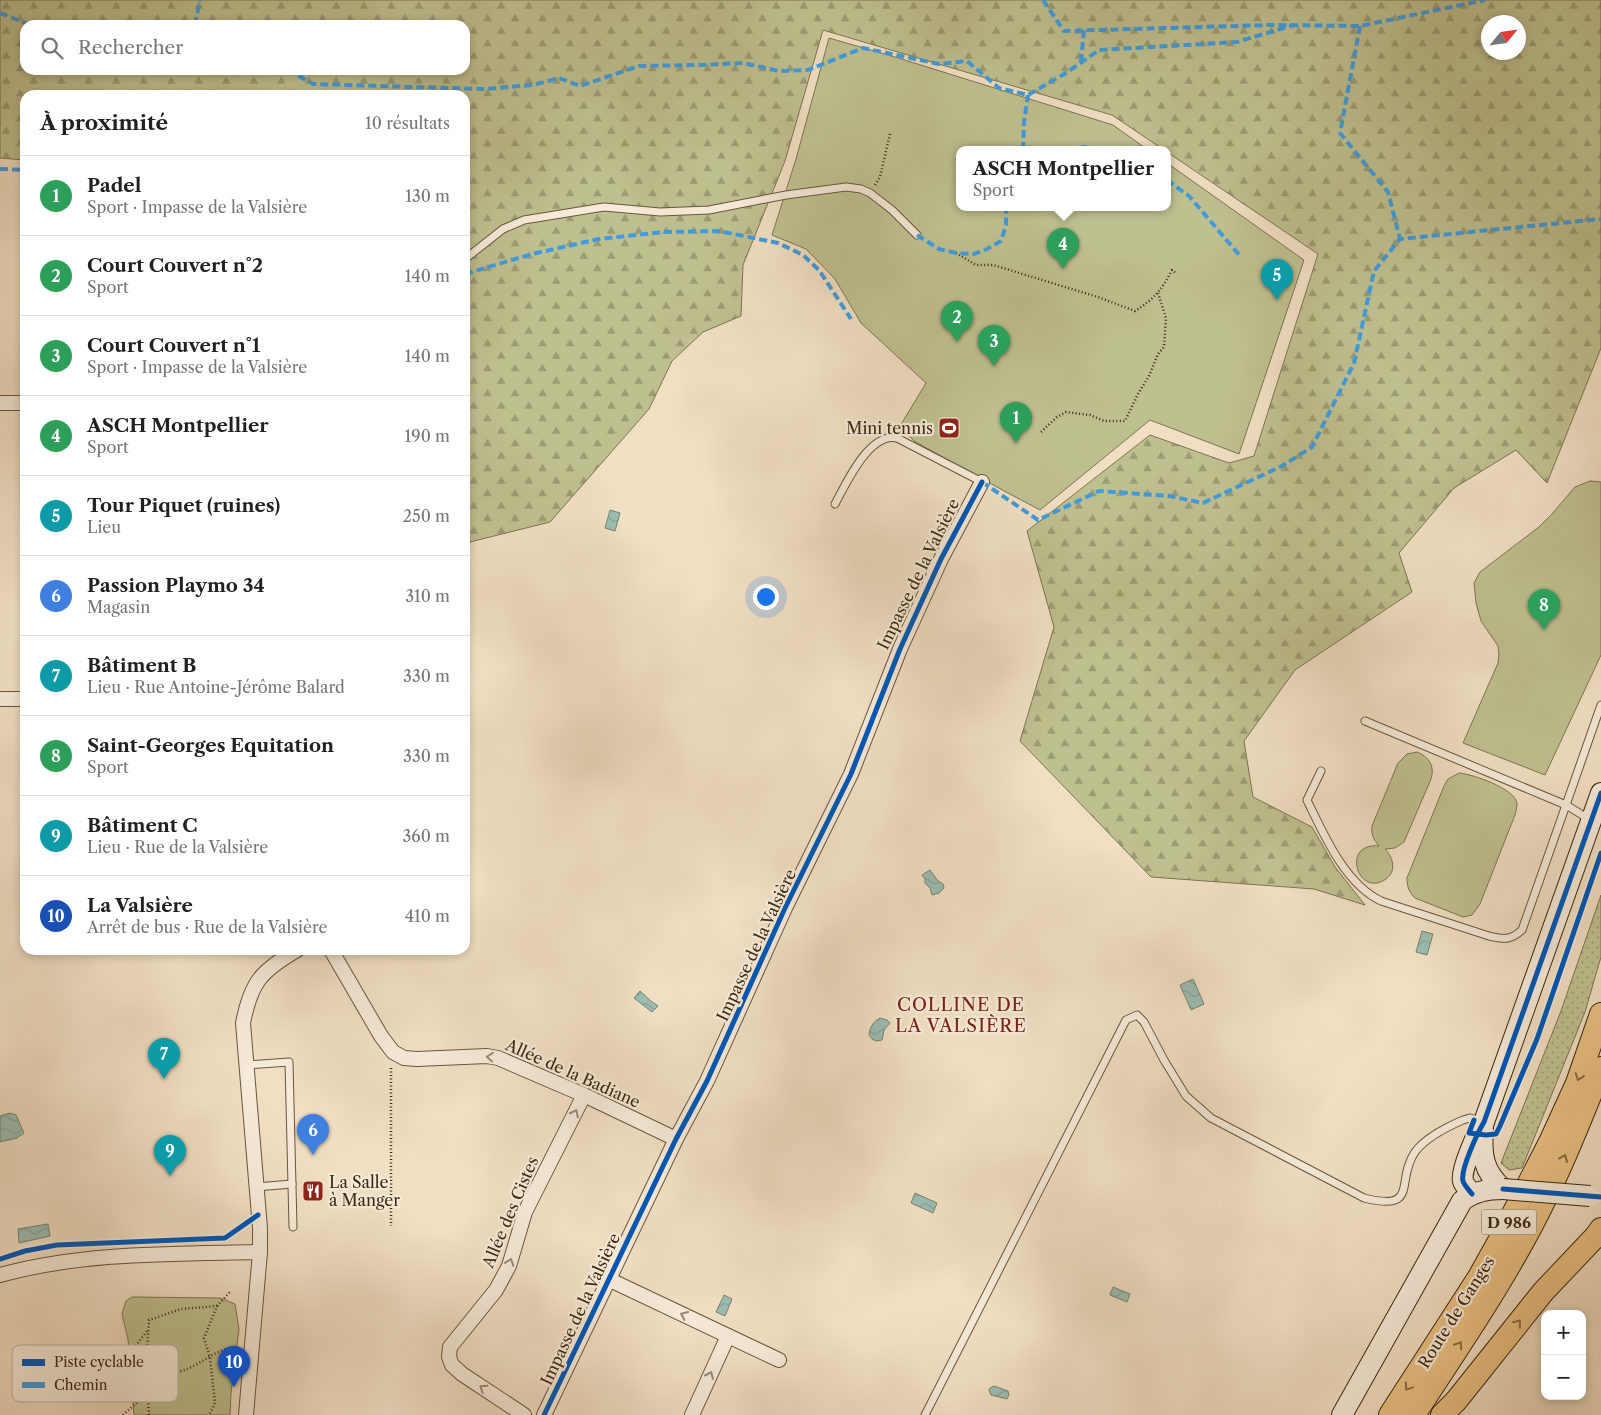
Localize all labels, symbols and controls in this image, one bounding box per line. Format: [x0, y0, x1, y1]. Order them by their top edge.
north arrow [1481, 15, 1526, 60]
search box [20, 20, 470, 75]
icon: search [38, 34, 66, 62]
text: Rechercher [78, 36, 183, 59]
text: À proximité [40, 110, 168, 135]
text: 10 résultats [365, 113, 450, 133]
popup [956, 146, 1171, 211]
text: ASCH Montpellier [973, 157, 1154, 180]
text: Padel [87, 174, 141, 197]
text: Sport [973, 180, 1014, 200]
text: 1 [52, 186, 60, 206]
text: 130 m [405, 186, 450, 206]
text: Sport · Impasse de la Valsière [87, 197, 307, 217]
pin: 4 [1047, 228, 1079, 269]
text: Court Couvert n°2 [87, 254, 263, 277]
pin: 5 [1261, 259, 1293, 300]
text: 2 [51, 266, 61, 286]
text: 140 m [405, 266, 450, 286]
text: Sport [87, 277, 129, 297]
pin: 2 [941, 301, 973, 342]
pin: 3 [978, 325, 1010, 366]
text: Court Couvert n°1 [87, 334, 260, 357]
text: 3 [51, 346, 61, 366]
text: 140 m [405, 346, 450, 366]
text: Sport · Impasse de la Valsière [87, 357, 307, 377]
pin: 1 [1000, 402, 1032, 443]
text: ASCH Montpellier [87, 414, 269, 437]
sports icon: Mini tennis [937, 416, 961, 440]
place label: Mini tennis [846, 418, 933, 438]
text: 4 [51, 426, 61, 446]
text: 190 m [405, 426, 450, 446]
text: Sport [87, 437, 129, 457]
text: Tour Piquet (ruines) [87, 494, 280, 517]
street label: Impasse de la Valsière [873, 495, 963, 653]
text: 5 [52, 506, 60, 526]
text: 250 m [403, 506, 450, 526]
text: Lieu [87, 517, 121, 537]
text: Passion Playmo 34 [87, 574, 265, 597]
your location [753, 584, 779, 610]
text: 6 [51, 586, 61, 606]
text: 310 m [405, 586, 450, 606]
pin: 8 [1528, 589, 1560, 630]
text: Magasin [87, 597, 150, 617]
text: Bâtiment B [87, 654, 196, 677]
text: 7 [52, 666, 60, 686]
text: 330 m [403, 666, 450, 686]
text: Lieu · Rue Antoine-Jérôme Balard [87, 677, 345, 697]
text: Saint-Georges Equitation [87, 734, 334, 757]
text: 8 [51, 746, 61, 766]
text: 330 m [403, 746, 450, 766]
text: Sport [87, 757, 129, 777]
text: Bâtiment C [87, 814, 197, 837]
text: 9 [51, 826, 61, 846]
text: 360 m [403, 826, 450, 846]
text: Lieu · Rue de la Valsière [87, 837, 268, 857]
street label: Impasse de la Valsière [712, 866, 800, 1024]
text: La Valsière [87, 894, 193, 917]
text: 10 [47, 906, 65, 926]
text: 410 m [405, 906, 450, 926]
text: Arrêt de bus · Rue de la Valsière [87, 917, 327, 937]
district label: COLLINE DE LA VALSIÈRE [895, 994, 1027, 1037]
street label: Allée de la Badiane [502, 1034, 644, 1112]
pin: 7 [148, 1038, 180, 1079]
one-way arrow [486, 1052, 494, 1063]
one-way arrow [1575, 1072, 1585, 1081]
one-way arrow [569, 1109, 579, 1118]
pin: 6 [297, 1114, 329, 1155]
pin: 9 [154, 1135, 186, 1176]
street label: Allée des Cistes [477, 1153, 542, 1272]
one-way arrow [1558, 1154, 1569, 1163]
place label: La Salle à Manger [329, 1172, 400, 1210]
restaurant icon: La Salle à Manger [301, 1179, 325, 1203]
road number: D 986 [1482, 1210, 1536, 1234]
street label: Impasse de la Valsière [536, 1230, 624, 1388]
street label: Route de Ganges [1413, 1252, 1499, 1372]
one-way arrow [504, 1258, 514, 1266]
map controls [1541, 1310, 1586, 1400]
button: + [1541, 1310, 1586, 1355]
one-way arrow [680, 1311, 689, 1321]
one-way arrow [1513, 1320, 1522, 1329]
one-way arrow [1453, 1341, 1463, 1350]
legend [12, 1345, 178, 1402]
pin: 10 [218, 1346, 250, 1387]
text: Piste cyclable [54, 1353, 144, 1371]
button: − [1541, 1355, 1586, 1400]
one-way arrow [704, 1371, 715, 1380]
text: Chemin [54, 1376, 108, 1394]
one-way arrow [1405, 1382, 1414, 1391]
one-way arrow [480, 1385, 489, 1395]

